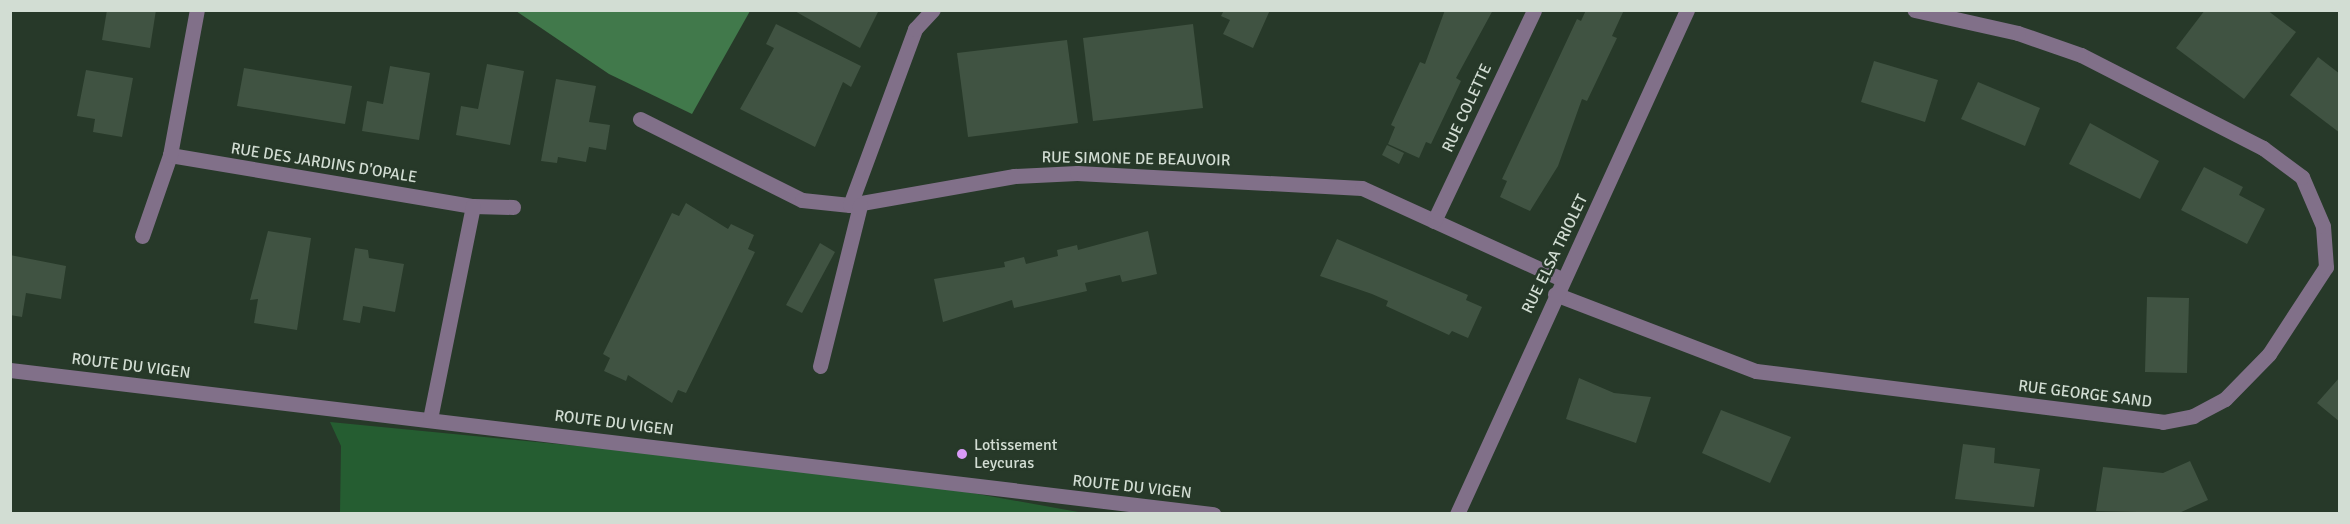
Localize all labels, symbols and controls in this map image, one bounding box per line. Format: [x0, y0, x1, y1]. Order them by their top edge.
street label: RUE COLETTE [1438, 61, 1496, 155]
street label: RUE DES JARDINS D'OPALE [229, 139, 419, 187]
street label: RUE SIMONE DE BEAUVOIR [1041, 148, 1231, 170]
street label: RUE ELSA TRIOLET [1518, 191, 1592, 317]
street label: ROUTE DU VIGEN [70, 349, 192, 383]
street label: RUE GEORGE SAND [2017, 376, 2153, 412]
street label: ROUTE DU VIGEN [553, 406, 675, 440]
place label: Lotissement Leycuras [974, 435, 1057, 473]
marker: Lotissement Leycuras [955, 447, 969, 461]
street label: ROUTE DU VIGEN [1071, 471, 1193, 503]

